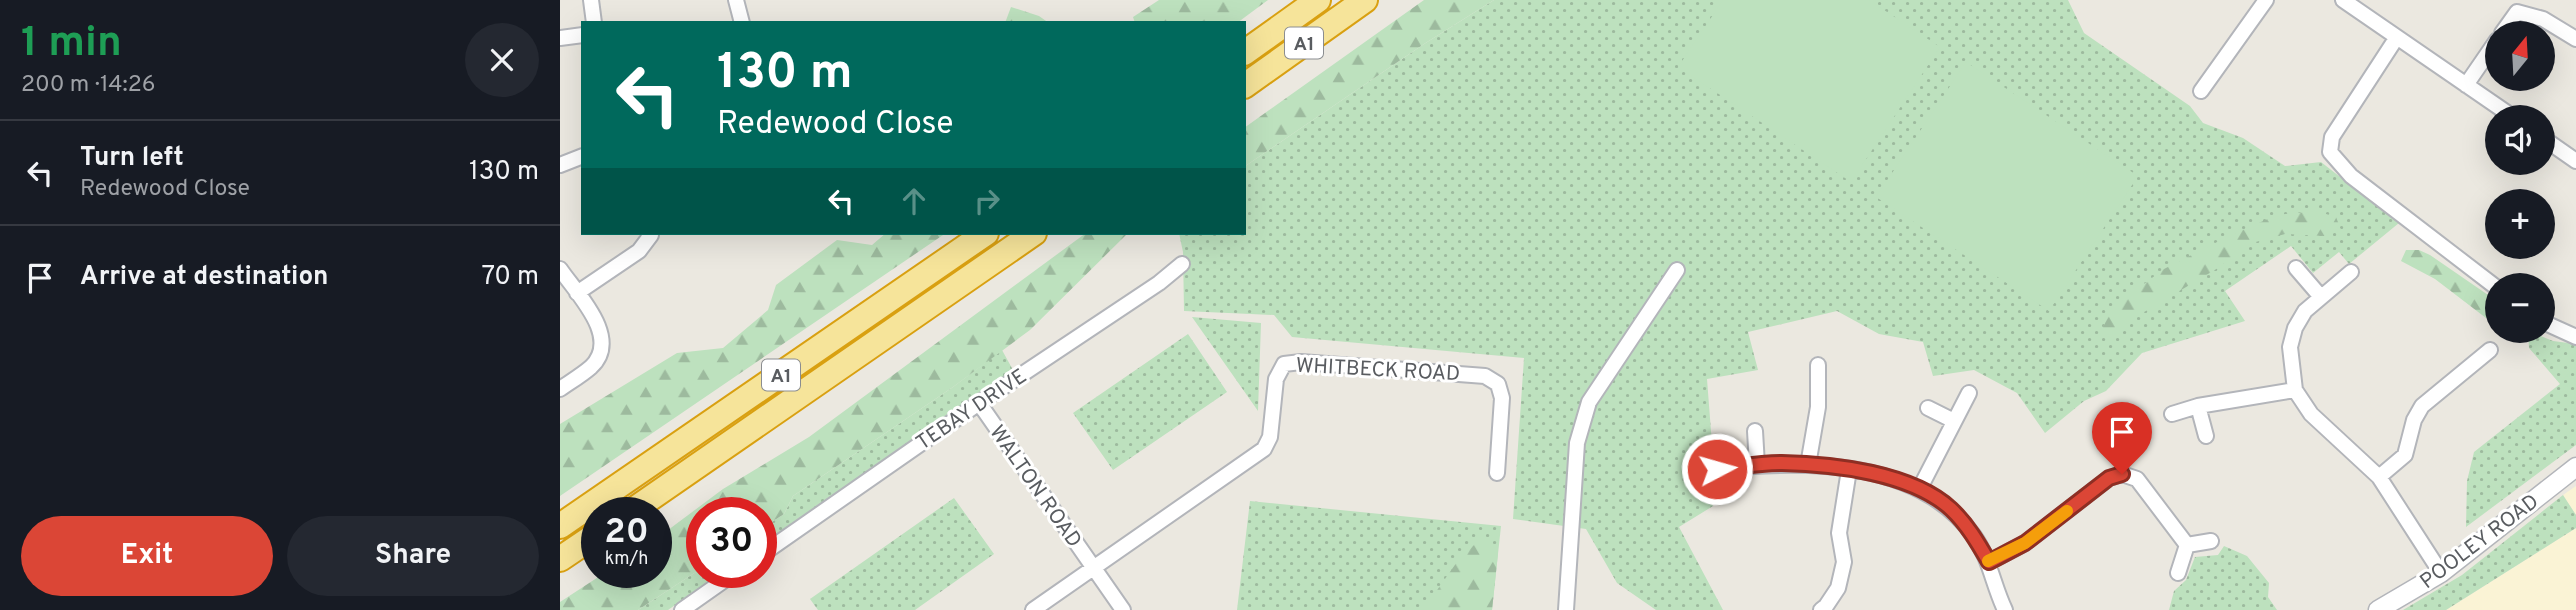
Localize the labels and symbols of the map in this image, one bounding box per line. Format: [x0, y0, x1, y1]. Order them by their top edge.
north arrow [2485, 21, 2555, 91]
road number: A1 [1285, 28, 1323, 58]
street label: WHITBECK ROAD [1295, 353, 1461, 388]
road number: A1 [762, 360, 800, 390]
street label: TEBAY DRIVE [911, 363, 1032, 457]
pin [2092, 402, 2152, 474]
street label: WALTON ROAD [983, 420, 1087, 553]
position arrow [1680, 432, 1754, 506]
street label: POOLEY ROAD [2415, 489, 2545, 596]
speed limit sign: 30 [686, 497, 777, 588]

